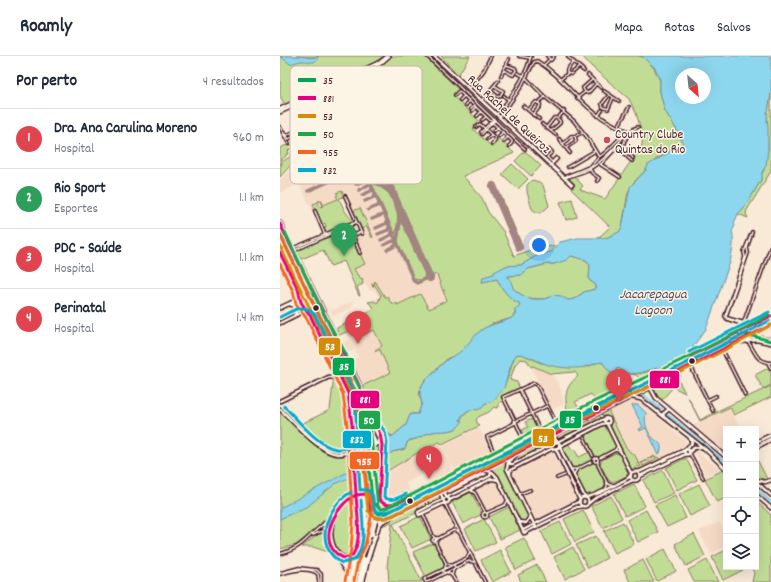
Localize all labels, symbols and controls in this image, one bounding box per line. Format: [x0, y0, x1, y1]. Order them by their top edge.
text: Roamly [20, 14, 72, 41]
text: Mapa [614, 18, 642, 38]
text: Rotas [664, 18, 695, 38]
text: Salvos [717, 18, 751, 38]
legend [290, 66, 422, 184]
north arrow [675, 68, 711, 104]
text: Por perto [16, 70, 77, 94]
street label: Rua Rachel de Queiroz [462, 71, 554, 159]
text: 4 resultados [203, 73, 264, 92]
text: 35 [323, 74, 333, 90]
text: 881 [323, 92, 334, 108]
text: 53 [323, 110, 333, 126]
text: Dra. Ana Carulina Moreno [54, 118, 197, 140]
place label: Country Clube Quintas do Rio [615, 126, 685, 160]
text: 50 [323, 128, 334, 144]
text: 1 [28, 129, 30, 148]
text: 960 m [233, 129, 264, 148]
marker: Country Clube Quintas do Rio [602, 135, 612, 145]
text: Hospital [54, 140, 94, 159]
text: 955 [323, 146, 338, 162]
text: 832 [323, 164, 337, 180]
text: Rio Sport [54, 178, 105, 200]
text: 2 [26, 189, 32, 208]
text: 1.1 km [239, 189, 264, 208]
text: Esportes [54, 200, 98, 219]
pin: 2 [331, 223, 357, 256]
your location [529, 235, 549, 255]
text: PDC - Saúde [54, 238, 122, 260]
text: 3 [26, 249, 32, 268]
text: 1.1 km [239, 249, 264, 268]
text: Hospital [54, 260, 94, 279]
water label: Jacarepagua Lagoon [620, 285, 688, 321]
text: Perinatal [54, 298, 106, 320]
unlabelled marker [311, 303, 321, 313]
text: 4 [26, 309, 32, 328]
text: 1.4 km [236, 309, 264, 328]
pin: 3 [345, 311, 371, 344]
text: Hospital [54, 320, 94, 339]
line badge: 53 [318, 337, 341, 356]
text: 53 [325, 340, 335, 356]
unlabelled marker [687, 356, 697, 366]
line badge: 35 [332, 357, 355, 376]
text: 35 [339, 360, 349, 376]
pin: 1 [606, 369, 632, 402]
line badge: 881 [649, 370, 680, 389]
text: 881 [659, 373, 671, 389]
line badge: 881 [350, 390, 380, 409]
text: 881 [359, 393, 371, 409]
unlabelled marker [591, 403, 601, 413]
line badge: 50 [358, 410, 381, 430]
line badge: 35 [559, 410, 582, 429]
text: 35 [565, 413, 575, 429]
text: 50 [363, 414, 375, 430]
map controls [723, 426, 759, 570]
button: + [723, 426, 759, 462]
line badge: 53 [532, 428, 555, 447]
line badge: 832 [342, 430, 372, 449]
text: 53 [538, 432, 548, 448]
text: 832 [350, 433, 364, 449]
pin: 4 [416, 446, 442, 479]
line badge: 955 [349, 451, 380, 470]
text: 955 [356, 455, 372, 471]
button: − [723, 462, 759, 498]
unlabelled marker [405, 496, 415, 506]
button: locate [723, 498, 759, 534]
button: layers [723, 534, 759, 570]

